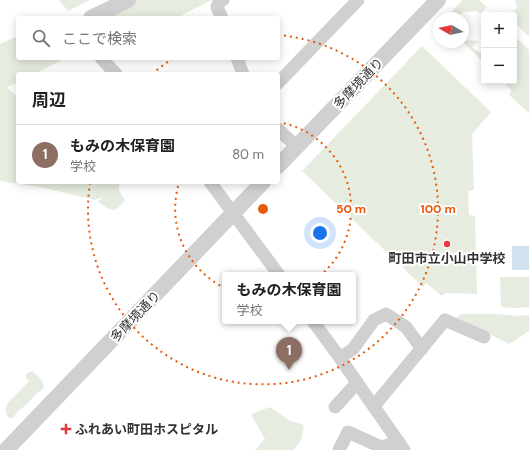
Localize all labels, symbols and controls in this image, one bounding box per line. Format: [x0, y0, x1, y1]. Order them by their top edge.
north arrow [433, 12, 469, 48]
map controls [481, 12, 517, 84]
button: + [481, 12, 517, 48]
search box [16, 16, 280, 60]
icon: search [30, 27, 52, 49]
text: ここで検索 [62, 29, 137, 49]
button: − [481, 48, 517, 84]
street label: 多摩境通り [330, 54, 387, 113]
text: 周辺 [32, 89, 66, 111]
text: もみの木保育園 [70, 136, 175, 156]
text: 1 [43, 146, 47, 163]
text: 80 m [232, 146, 264, 163]
text: 学校 [70, 158, 96, 175]
text: 50 m [336, 201, 366, 217]
text: 100 m [420, 201, 456, 217]
centre of rings [256, 202, 270, 216]
your location [310, 223, 330, 243]
marker: 町田市立小山中学校 [442, 239, 452, 249]
place label: 町田市立小山中学校 [388, 250, 506, 267]
popup [222, 272, 356, 324]
text: もみの木保育園 [236, 280, 342, 300]
street label: 多摩境通り [107, 287, 164, 346]
text: 学校 [236, 302, 263, 319]
pin: 1 [276, 337, 302, 370]
place label: ふれあい町田ホスピタル [75, 421, 218, 438]
marker: ふれあい町田ホスピタル [60, 423, 72, 435]

